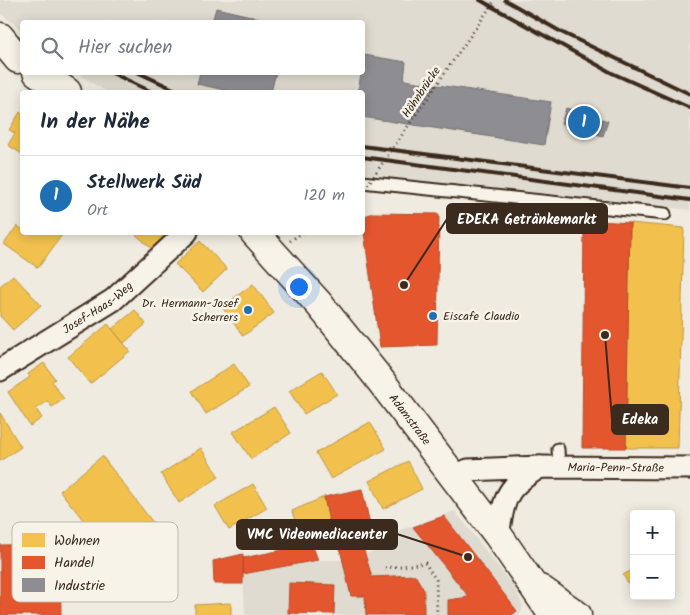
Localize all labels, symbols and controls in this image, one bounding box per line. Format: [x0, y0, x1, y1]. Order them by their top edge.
search box [20, 20, 365, 75]
text: Hier suchen [78, 33, 172, 63]
icon: search [38, 34, 66, 62]
street label: Höhnbrücke [397, 62, 446, 122]
pin: 1 [568, 103, 600, 141]
text: In der Nähe [40, 106, 150, 139]
text: Stellwerk Süd [87, 168, 202, 198]
text: 1 [54, 183, 58, 208]
text: 120 m [304, 183, 345, 208]
text: Ort [87, 198, 108, 223]
callout: EDEKA Getränkemarkt [447, 204, 607, 233]
text: EDEKA Getränkemarkt [457, 209, 597, 231]
your location [286, 274, 312, 300]
street label: Josef-Haas-Weg [59, 277, 138, 339]
place label: Dr. Hermann-Josef Scherrers [142, 294, 239, 327]
marker: Dr. Hermann-Josef Scherrers [242, 304, 254, 316]
place label: Eiscafe Claudio [443, 307, 520, 326]
marker: Eiscafe Claudio [427, 310, 439, 322]
street label: Adamstraße [384, 390, 436, 450]
callout: Edeka [612, 405, 668, 434]
text: Edeka [622, 409, 658, 431]
street label: Maria-Penn-Straße [567, 458, 665, 478]
map controls [630, 510, 675, 600]
button: + [630, 510, 675, 555]
callout: VMC Videomediacenter [237, 520, 397, 549]
legend [12, 522, 178, 602]
text: VMC Videomediacenter [247, 524, 388, 546]
text: Wohnen [54, 530, 100, 552]
text: Handel [54, 552, 95, 574]
button: − [630, 555, 675, 600]
text: Industrie [54, 575, 106, 597]

